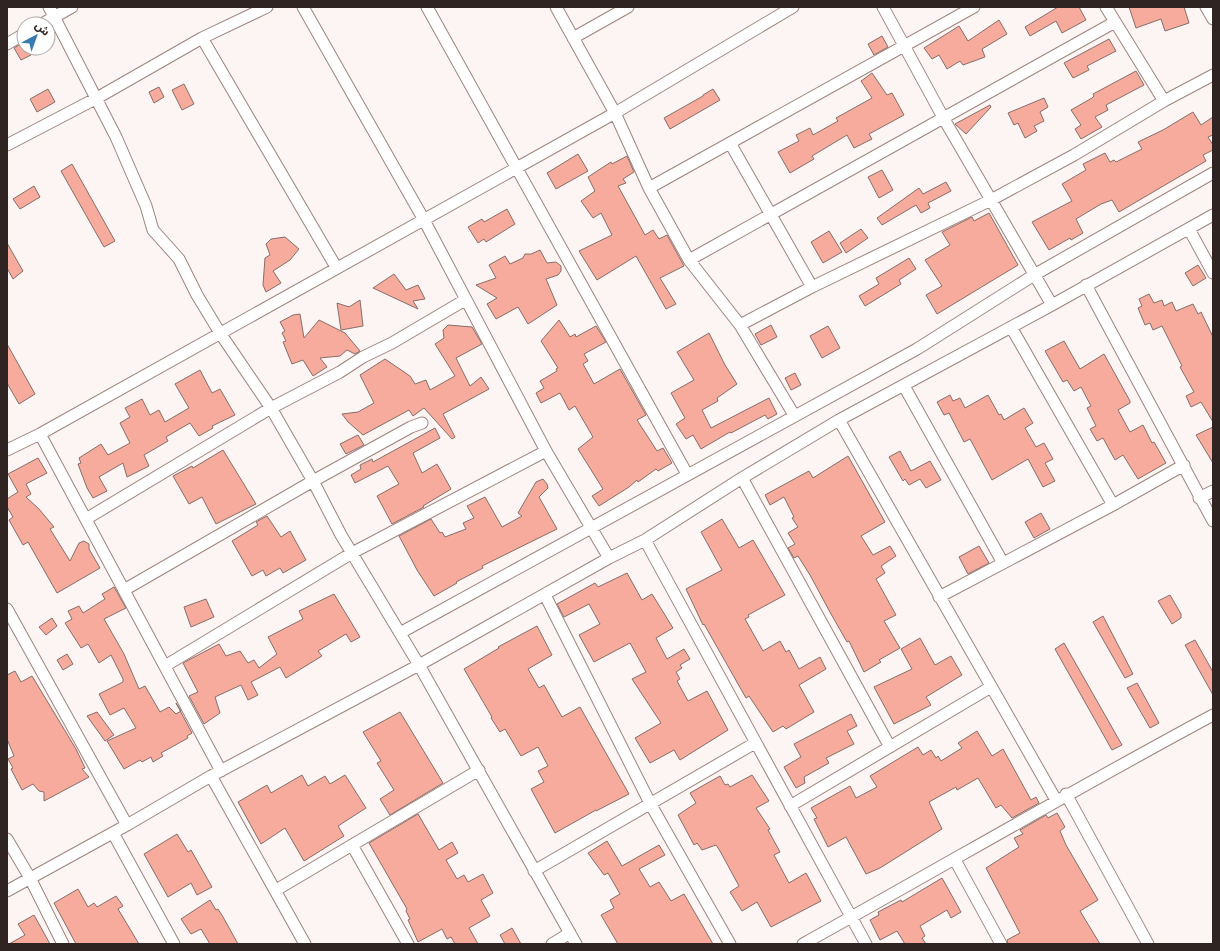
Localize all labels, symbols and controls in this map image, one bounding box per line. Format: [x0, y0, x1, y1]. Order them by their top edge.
north arrow [16, 16, 56, 56]
text: ش [32, 18, 53, 39]

